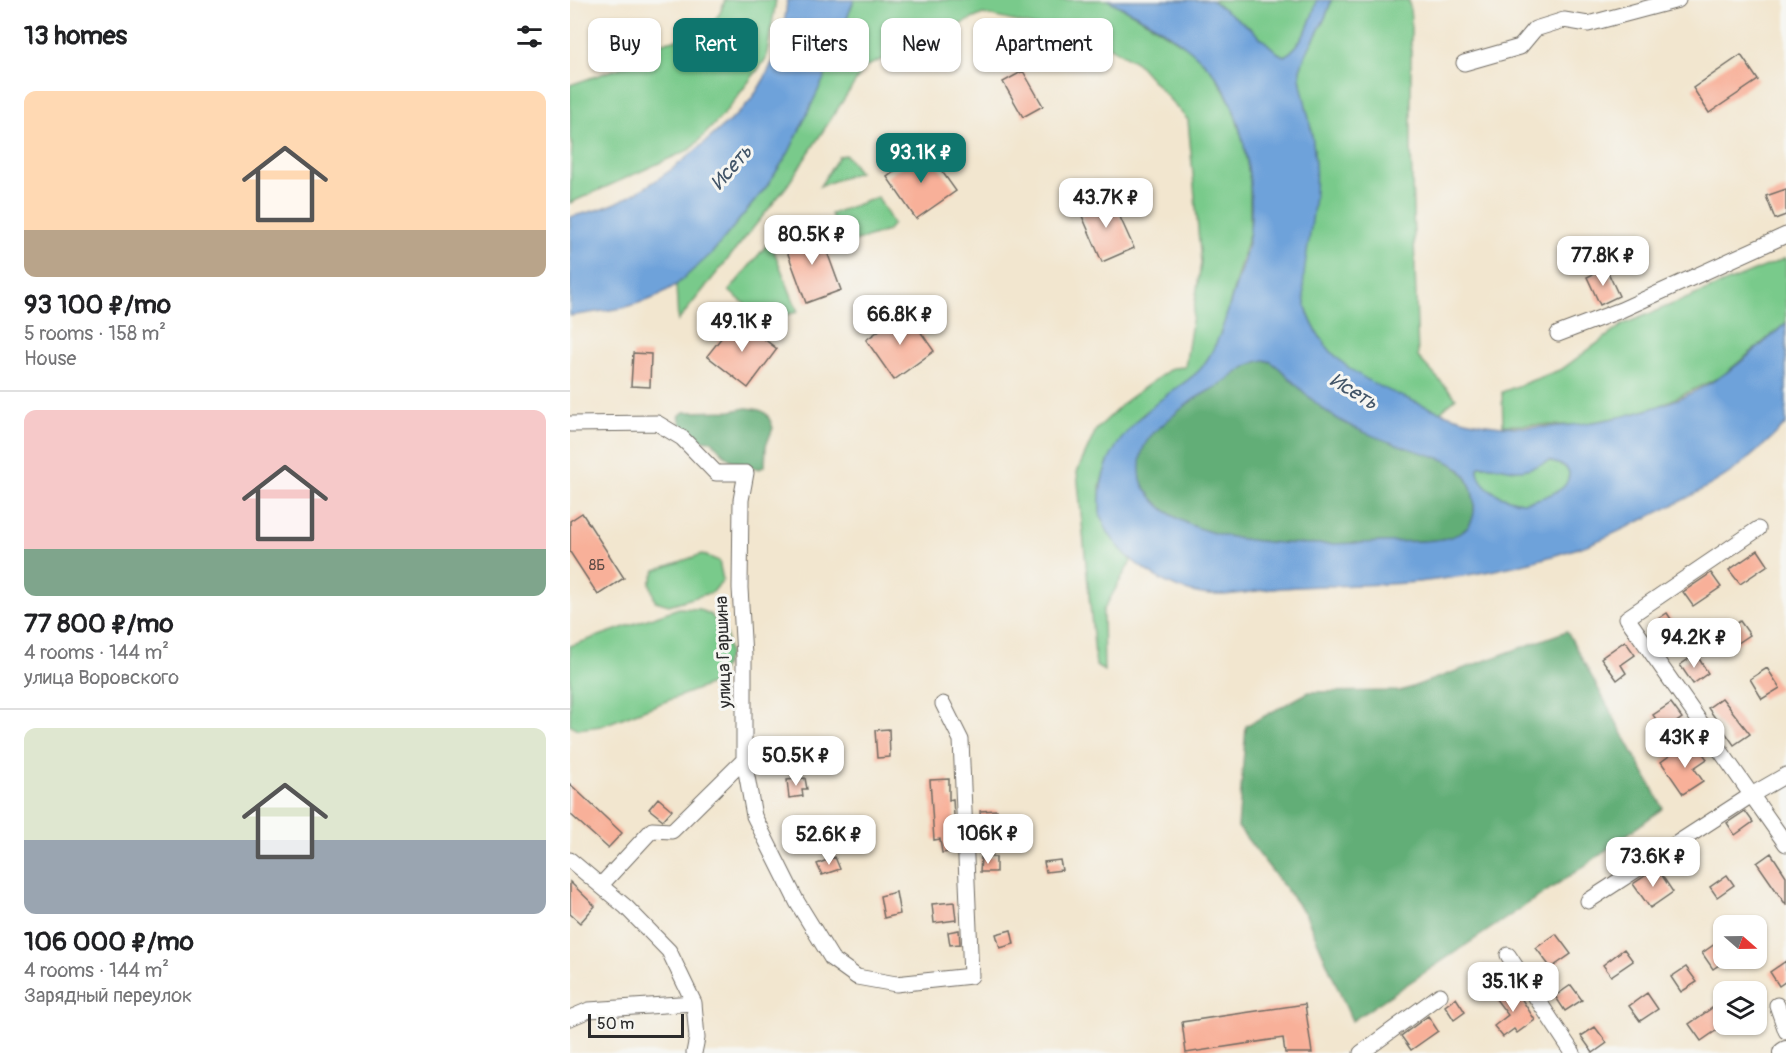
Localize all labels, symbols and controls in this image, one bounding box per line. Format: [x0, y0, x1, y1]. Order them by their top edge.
chip: Buy [588, 18, 661, 72]
chip: Rent [673, 18, 758, 72]
chip: Filters [770, 18, 869, 72]
chip: New [881, 18, 961, 72]
chip: Apartment [973, 18, 1113, 72]
text: 13 homes [24, 20, 127, 52]
icon: filters [513, 20, 546, 53]
icon: home [231, 130, 339, 238]
pin: 93.1K ₽ [866, 133, 976, 184]
water label: Исеть [705, 139, 758, 195]
text: 93.1K ₽ [890, 140, 952, 165]
pin: 43.7K ₽ [1051, 178, 1161, 229]
text: 43.7K ₽ [1073, 185, 1139, 210]
pin: 80.5K ₽ [757, 215, 867, 266]
text: 80.5K ₽ [778, 222, 846, 247]
pin: 77.8K ₽ [1548, 236, 1658, 287]
text: 77.8K ₽ [1571, 243, 1635, 268]
text: 93 100 ₽/mo [24, 289, 171, 321]
pin: 66.8K ₽ [845, 295, 955, 346]
pin: 49.1K ₽ [687, 302, 797, 353]
text: 66.8K ₽ [867, 302, 933, 327]
text: 49.1K ₽ [711, 309, 773, 334]
text: 5 rooms · 158 m² [24, 321, 166, 346]
text: House [24, 346, 76, 371]
water label: Исеть [1325, 368, 1383, 416]
icon: home [231, 449, 339, 557]
house number: 8Б [589, 556, 605, 575]
street label: улица Гаршина [710, 595, 737, 710]
text: 77 800 ₽/mo [24, 608, 173, 640]
pin: 94.2K ₽ [1639, 618, 1749, 669]
text: 94.2K ₽ [1661, 625, 1727, 650]
text: 4 rooms · 144 m² [24, 640, 169, 665]
text: улица Воровского [24, 665, 179, 690]
pin: 43K ₽ [1643, 718, 1727, 769]
text: 43K ₽ [1659, 725, 1711, 750]
pin: 50.5K ₽ [741, 736, 851, 787]
text: 50.5K ₽ [762, 743, 830, 768]
icon: home [231, 767, 339, 875]
pin: 106K ₽ [939, 814, 1037, 865]
pin: 52.6K ₽ [774, 815, 884, 866]
text: 106K ₽ [957, 821, 1019, 846]
text: 52.6K ₽ [796, 822, 862, 847]
pin: 73.6K ₽ [1598, 837, 1708, 888]
text: 73.6K ₽ [1620, 844, 1686, 869]
north arrow [1713, 915, 1767, 969]
map controls [1713, 915, 1767, 1035]
text: 106 000 ₽/mo [24, 926, 194, 958]
text: 4 rooms · 144 m² [24, 958, 169, 983]
pin: 35.1K ₽ [1458, 962, 1568, 1013]
text: 35.1K ₽ [1482, 969, 1544, 994]
button: layers [1713, 981, 1767, 1035]
text: Зарядный переулок [24, 983, 192, 1008]
scale bar [588, 1011, 684, 1038]
text: 50 m [597, 1014, 634, 1034]

